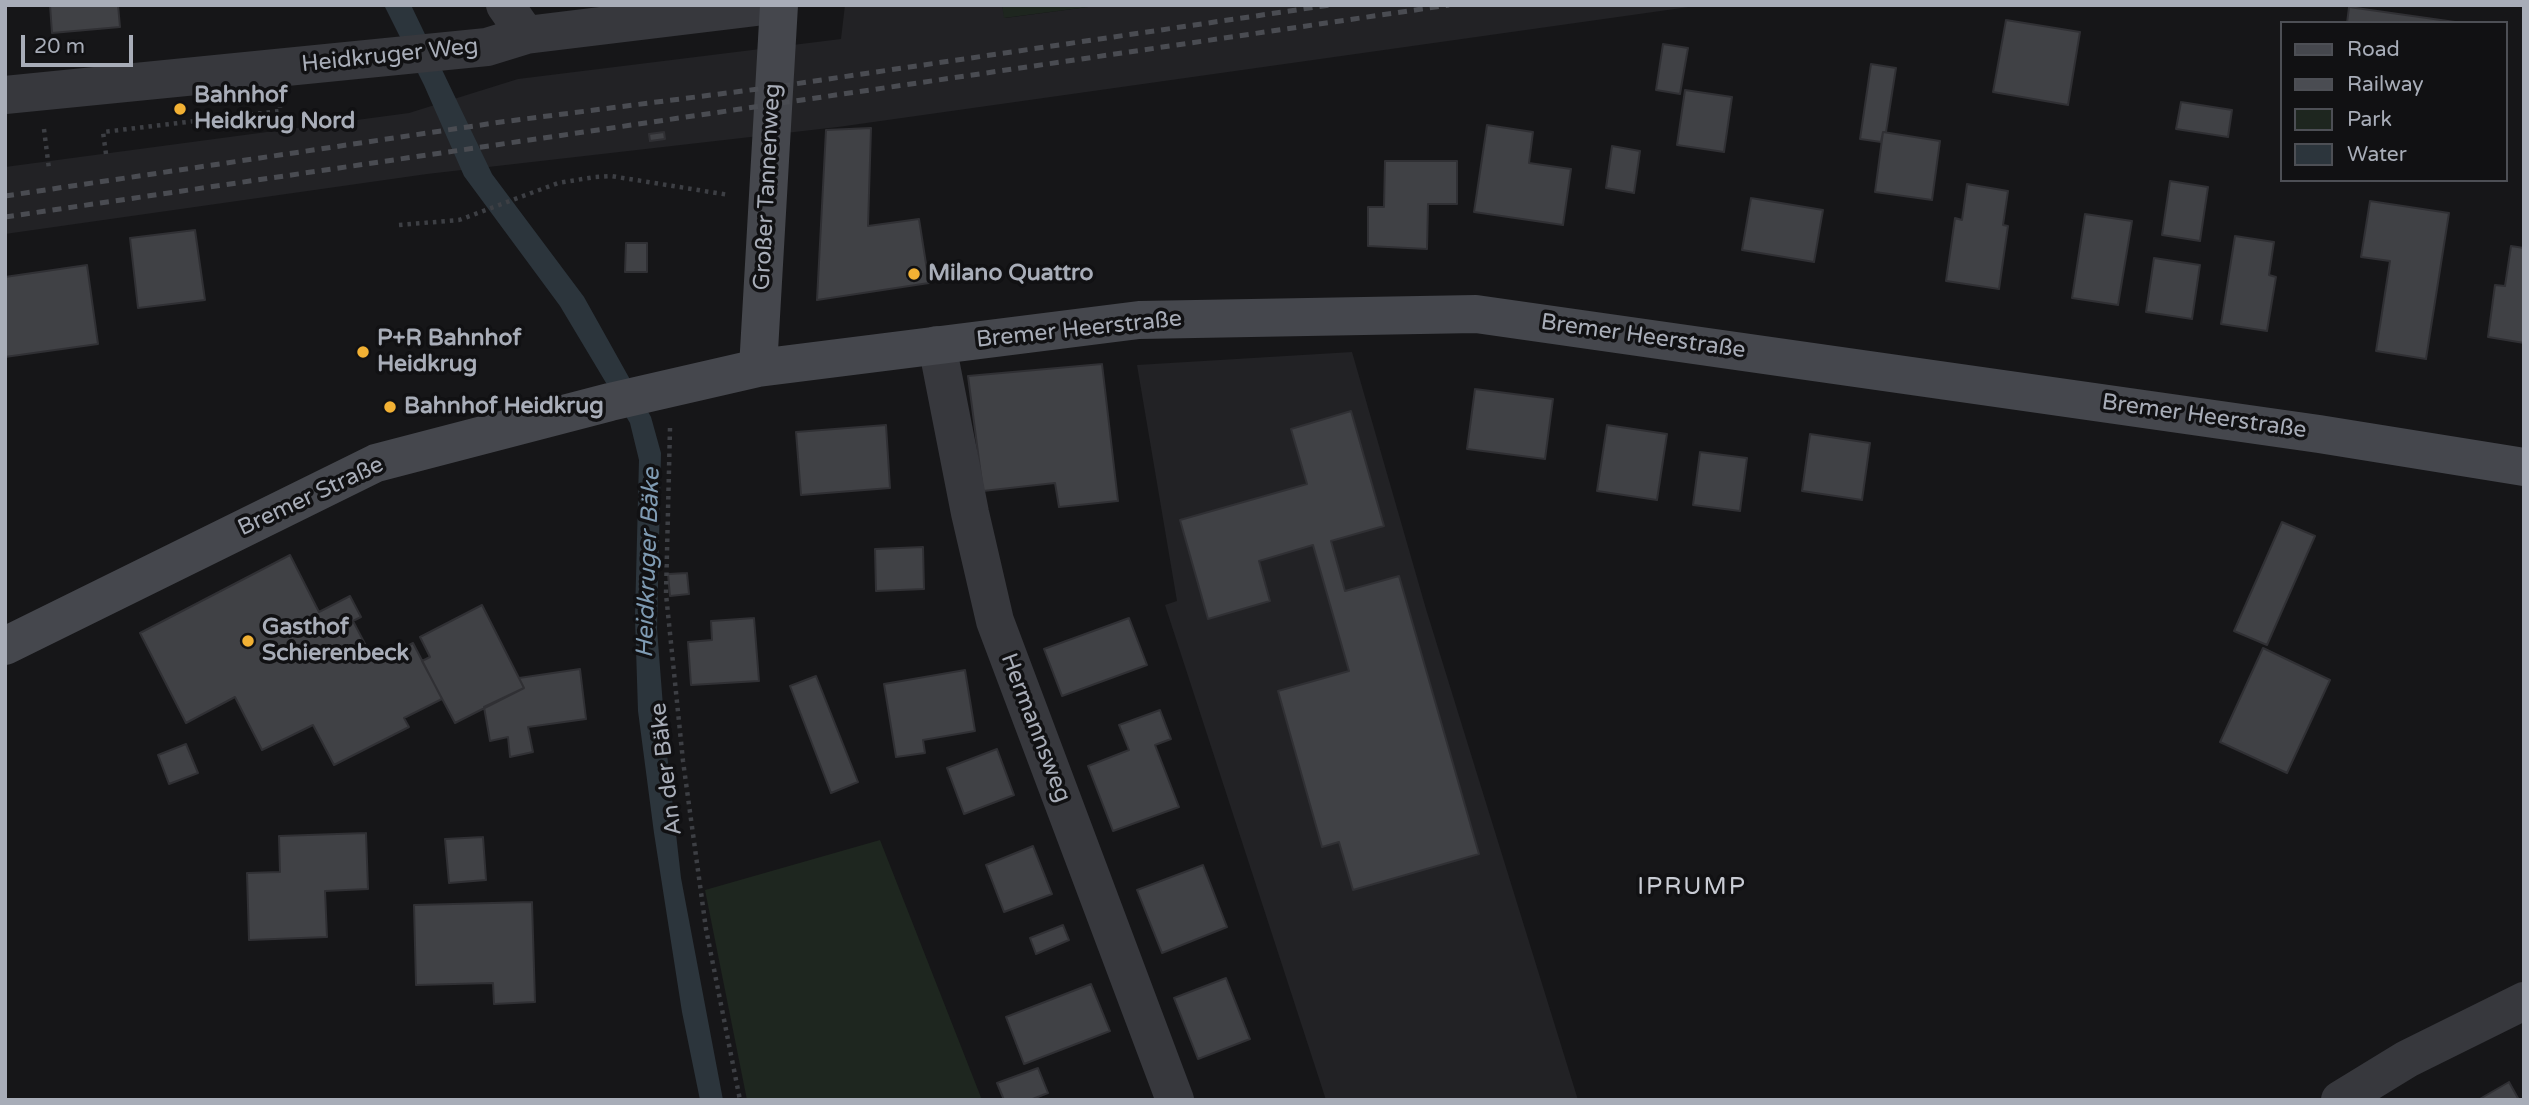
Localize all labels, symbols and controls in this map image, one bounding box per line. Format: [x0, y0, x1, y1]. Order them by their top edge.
scale bar [24, 21, 136, 65]
legend [2280, 21, 2508, 182]
street label: Heidkruger Weg [300, 33, 480, 79]
text: 20 m [34, 34, 85, 59]
text: Road [2347, 37, 2400, 62]
text: Railway [2347, 72, 2424, 97]
place label: Bahnhof Heidkrug Nord [194, 82, 355, 136]
street label: Großer Tannenweg [749, 83, 787, 291]
marker: Bahnhof Heidkrug Nord [172, 101, 188, 117]
text: Park [2347, 107, 2392, 132]
text: Water [2347, 142, 2407, 167]
place label: Milano Quattro [928, 260, 1094, 288]
marker: Milano Quattro [906, 266, 922, 282]
street label: Bremer Heerstraße [975, 305, 1183, 355]
street label: Bremer Heerstraße [1539, 309, 1747, 365]
place label: P+R Bahnhof Heidkrug [377, 325, 521, 379]
marker: P+R Bahnhof Heidkrug [355, 344, 371, 360]
street label: Bremer Heerstraße [2100, 389, 2308, 445]
place label: Bahnhof Heidkrug [404, 393, 604, 421]
marker: Bahnhof Heidkrug [382, 399, 398, 415]
street label: Bremer Straße [234, 451, 388, 543]
water label: Heidkruger Bäke [631, 468, 667, 658]
place label: Gasthof Schierenbeck [262, 614, 409, 668]
marker: Gasthof Schierenbeck [240, 633, 256, 649]
street label: Hermannsweg [994, 650, 1076, 806]
street label: An der Bäke [645, 701, 689, 837]
district label: IPRUMP [1638, 874, 1746, 902]

